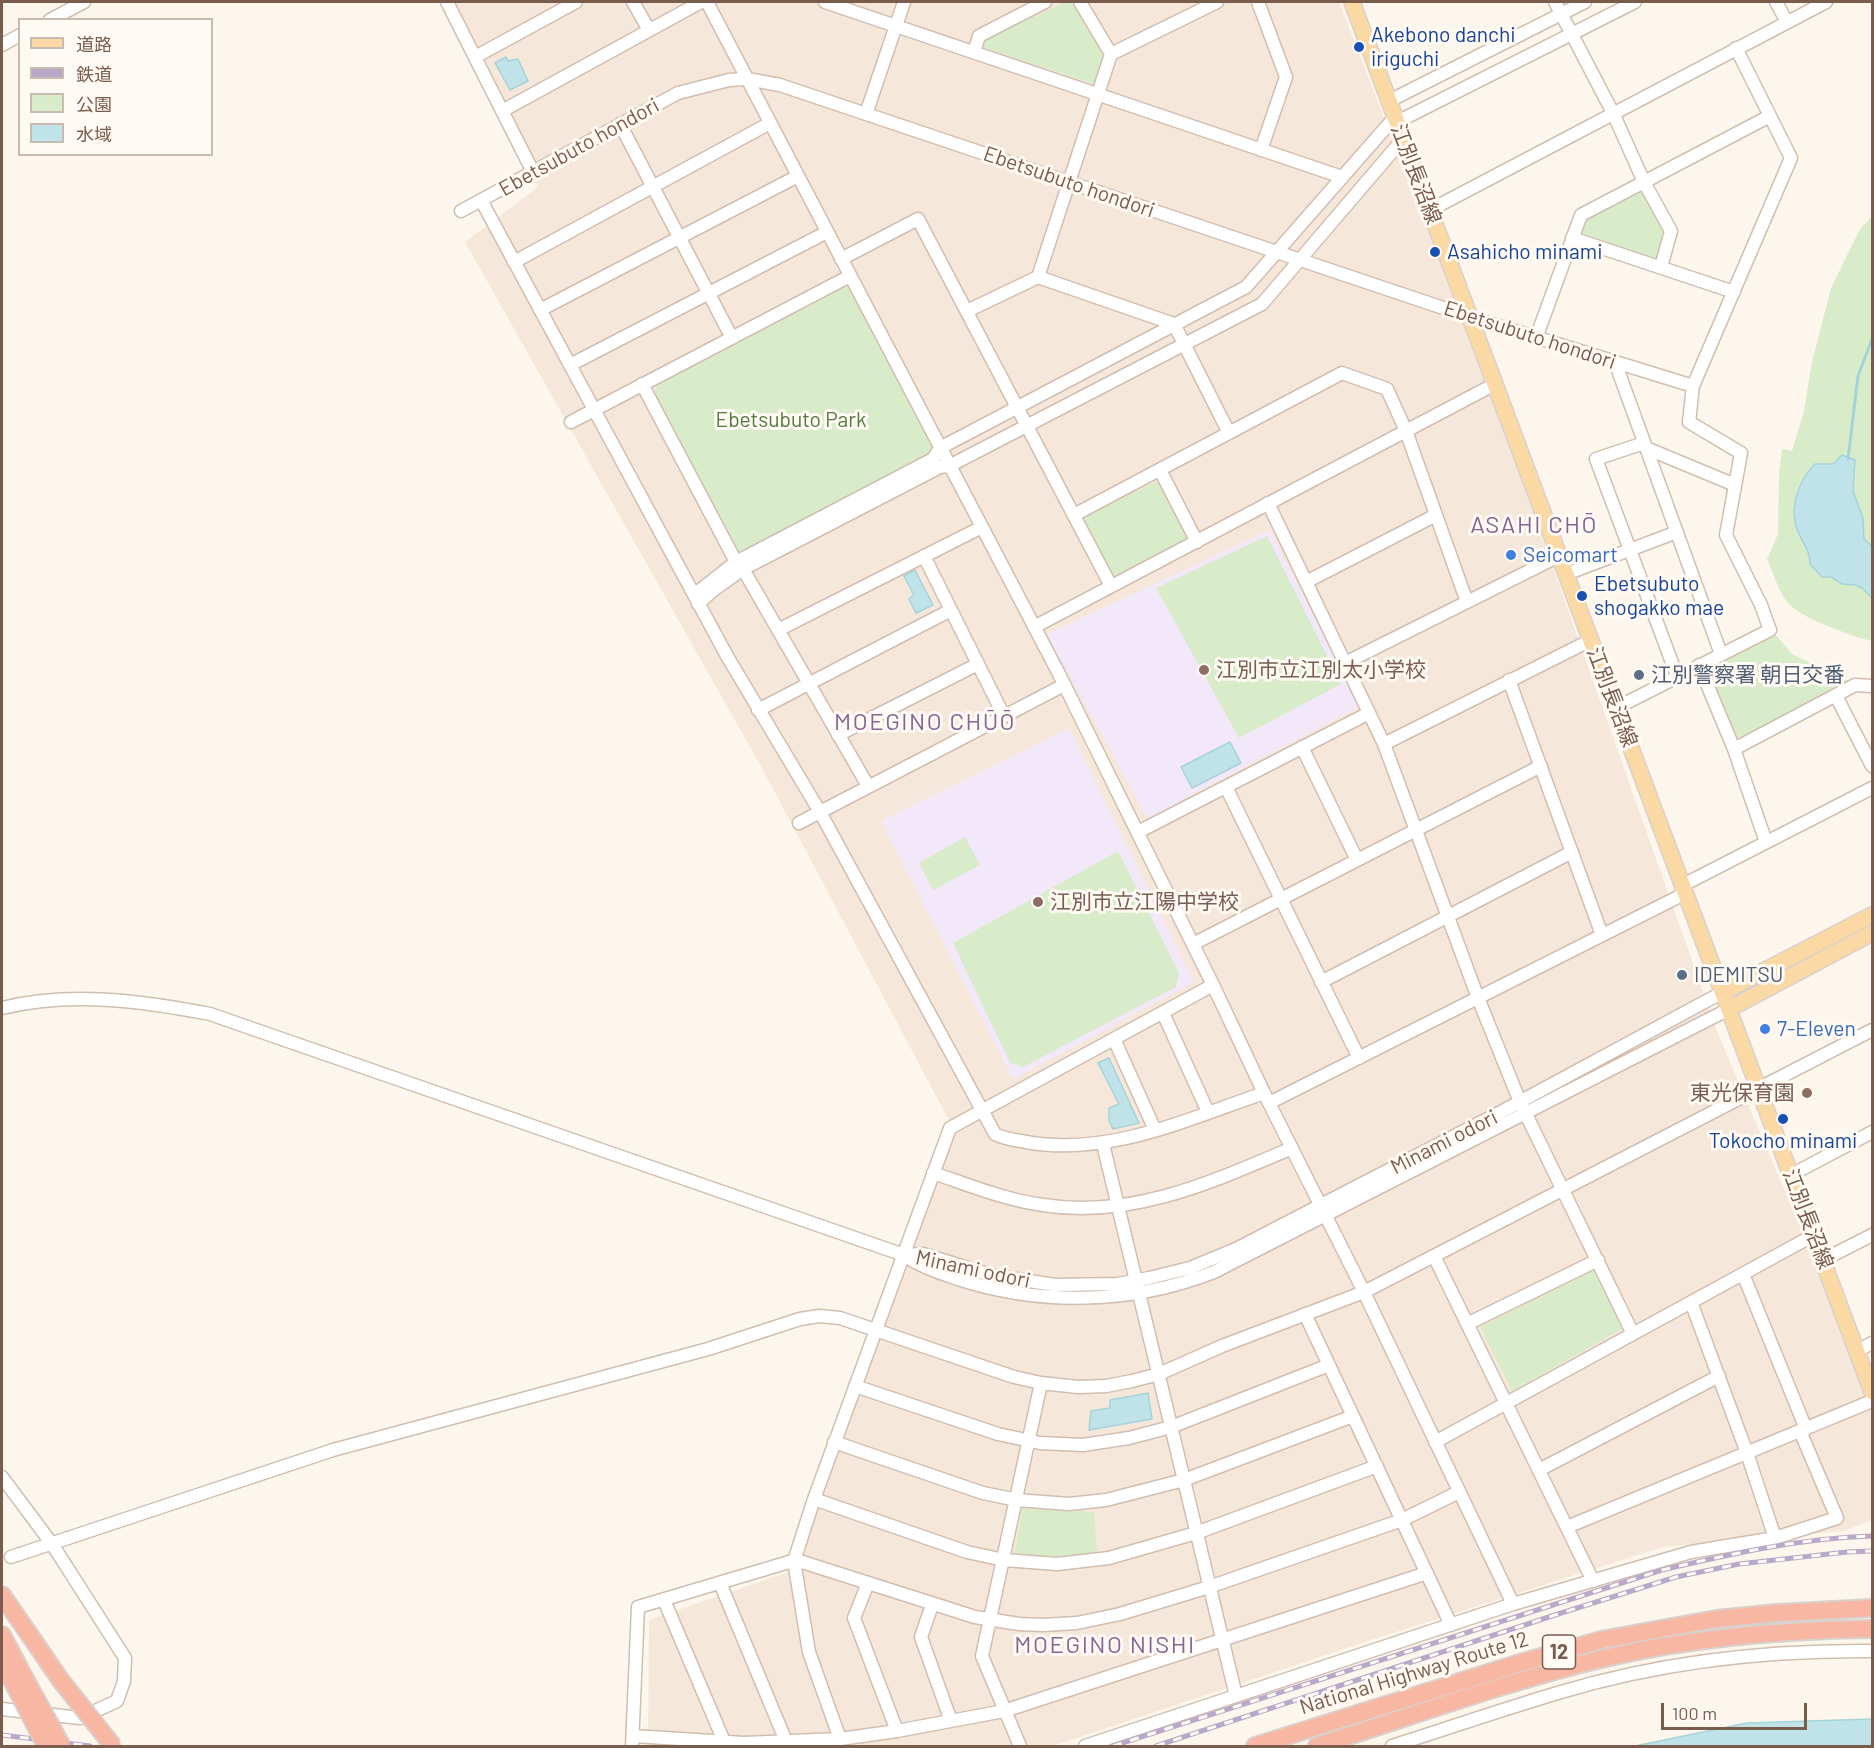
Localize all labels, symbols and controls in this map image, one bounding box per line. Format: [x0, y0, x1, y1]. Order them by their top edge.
legend [18, 18, 213, 156]
place label: Akebono danchi iriguchi [1371, 22, 1516, 72]
text: 道路 [76, 33, 112, 55]
marker: Akebono danchi iriguchi [1352, 40, 1366, 54]
text: 鉄道 [76, 63, 112, 85]
street label: Ebetsubuto hondori [494, 92, 664, 202]
text: 公園 [76, 93, 112, 115]
street label: 江別長沼線 [1385, 120, 1447, 228]
text: 水域 [76, 123, 112, 145]
street label: Ebetsubuto hondori [980, 141, 1158, 223]
place label: Asahicho minami [1447, 239, 1602, 265]
marker: Asahicho minami [1428, 245, 1442, 259]
street label: Ebetsubuto hondori [1441, 295, 1619, 375]
park label: Ebetsubuto Park [715, 407, 867, 433]
district label: ASAHI CHŌ [1470, 511, 1598, 539]
place label: Seicomart [1523, 542, 1618, 568]
marker: Seicomart [1504, 548, 1518, 562]
place label: Ebetsubuto shogakko mae [1594, 571, 1724, 621]
marker: Ebetsubuto shogakko mae [1575, 589, 1589, 603]
street label: 江別長沼線 [1581, 643, 1643, 751]
place label: 江別市立江別太小学校 [1216, 657, 1426, 683]
place label: 江別警察署 朝日交番 [1651, 662, 1844, 688]
marker: 江別市立江別太小学校 [1197, 663, 1211, 677]
marker: 江別警察署 朝日交番 [1632, 668, 1646, 682]
district label: MOEGINO CHŪŌ [834, 708, 1016, 736]
place label: 江別市立江陽中学校 [1050, 889, 1239, 915]
marker: 江別市立江陽中学校 [1031, 895, 1045, 909]
place label: IDEMITSU [1694, 962, 1783, 988]
marker: IDEMITSU [1675, 968, 1689, 982]
place label: 7-Eleven [1777, 1016, 1856, 1042]
marker: 7-Eleven [1758, 1022, 1772, 1036]
place label: 東光保育園 [1690, 1080, 1795, 1106]
marker: 東光保育園 [1800, 1086, 1814, 1100]
street label: Minami odori [1386, 1104, 1502, 1180]
marker: Tokocho minami [1776, 1112, 1790, 1126]
place label: Tokocho minami [1709, 1128, 1857, 1154]
street label: 江別長沼線 [1777, 1165, 1839, 1273]
street label: Minami odori [913, 1245, 1033, 1293]
street label: National Highway Route 12 [1296, 1626, 1532, 1720]
district label: MOEGINO NISHI [1014, 1631, 1196, 1659]
road number: 12 [1542, 1635, 1576, 1669]
scale bar [1664, 1691, 1810, 1729]
text: 100 m [1672, 1702, 1717, 1724]

